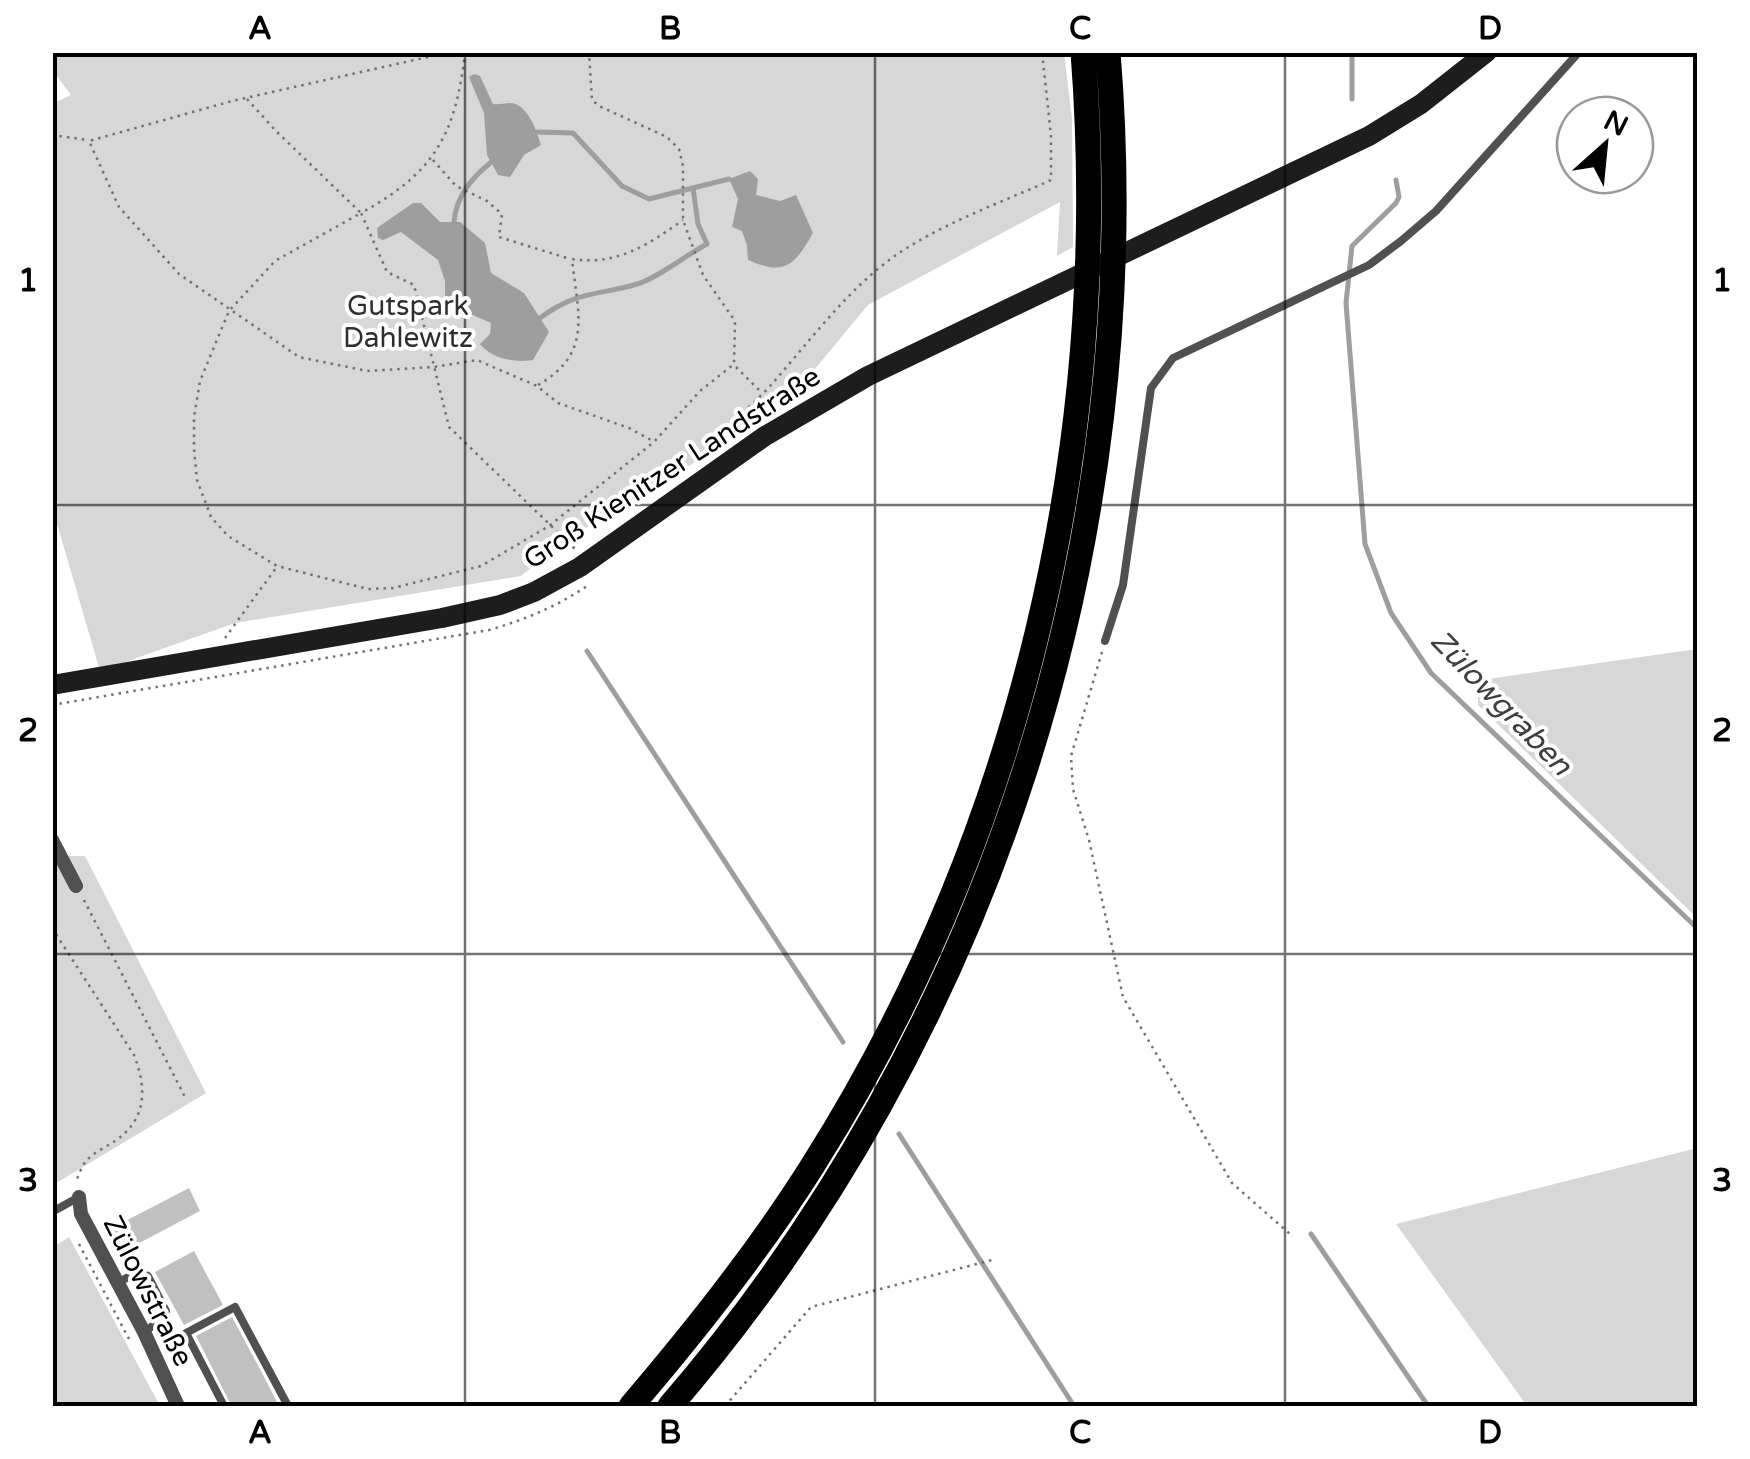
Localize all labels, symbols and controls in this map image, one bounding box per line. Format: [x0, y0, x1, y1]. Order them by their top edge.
text: A [248, 10, 272, 48]
text: B [659, 10, 681, 48]
text: C [1069, 10, 1091, 48]
text: D [1478, 10, 1502, 48]
north arrow [1555, 95, 1655, 195]
text: N [1598, 103, 1634, 144]
text: 1 [18, 262, 38, 300]
text: 1 [1712, 262, 1732, 300]
park label: Gutspark Dahlewitz [343, 289, 473, 355]
street label: Groß Kienitzer Landstraße [517, 359, 827, 577]
water label: Zülowgraben [1422, 623, 1580, 784]
text: 2 [18, 712, 38, 750]
text: 2 [1712, 712, 1732, 750]
text: 3 [18, 1162, 38, 1200]
text: 3 [1712, 1162, 1732, 1200]
street label: Zülowstraße [96, 1210, 200, 1372]
text: A [248, 1414, 272, 1452]
text: B [659, 1414, 681, 1452]
text: C [1069, 1414, 1091, 1452]
text: D [1478, 1414, 1502, 1452]

